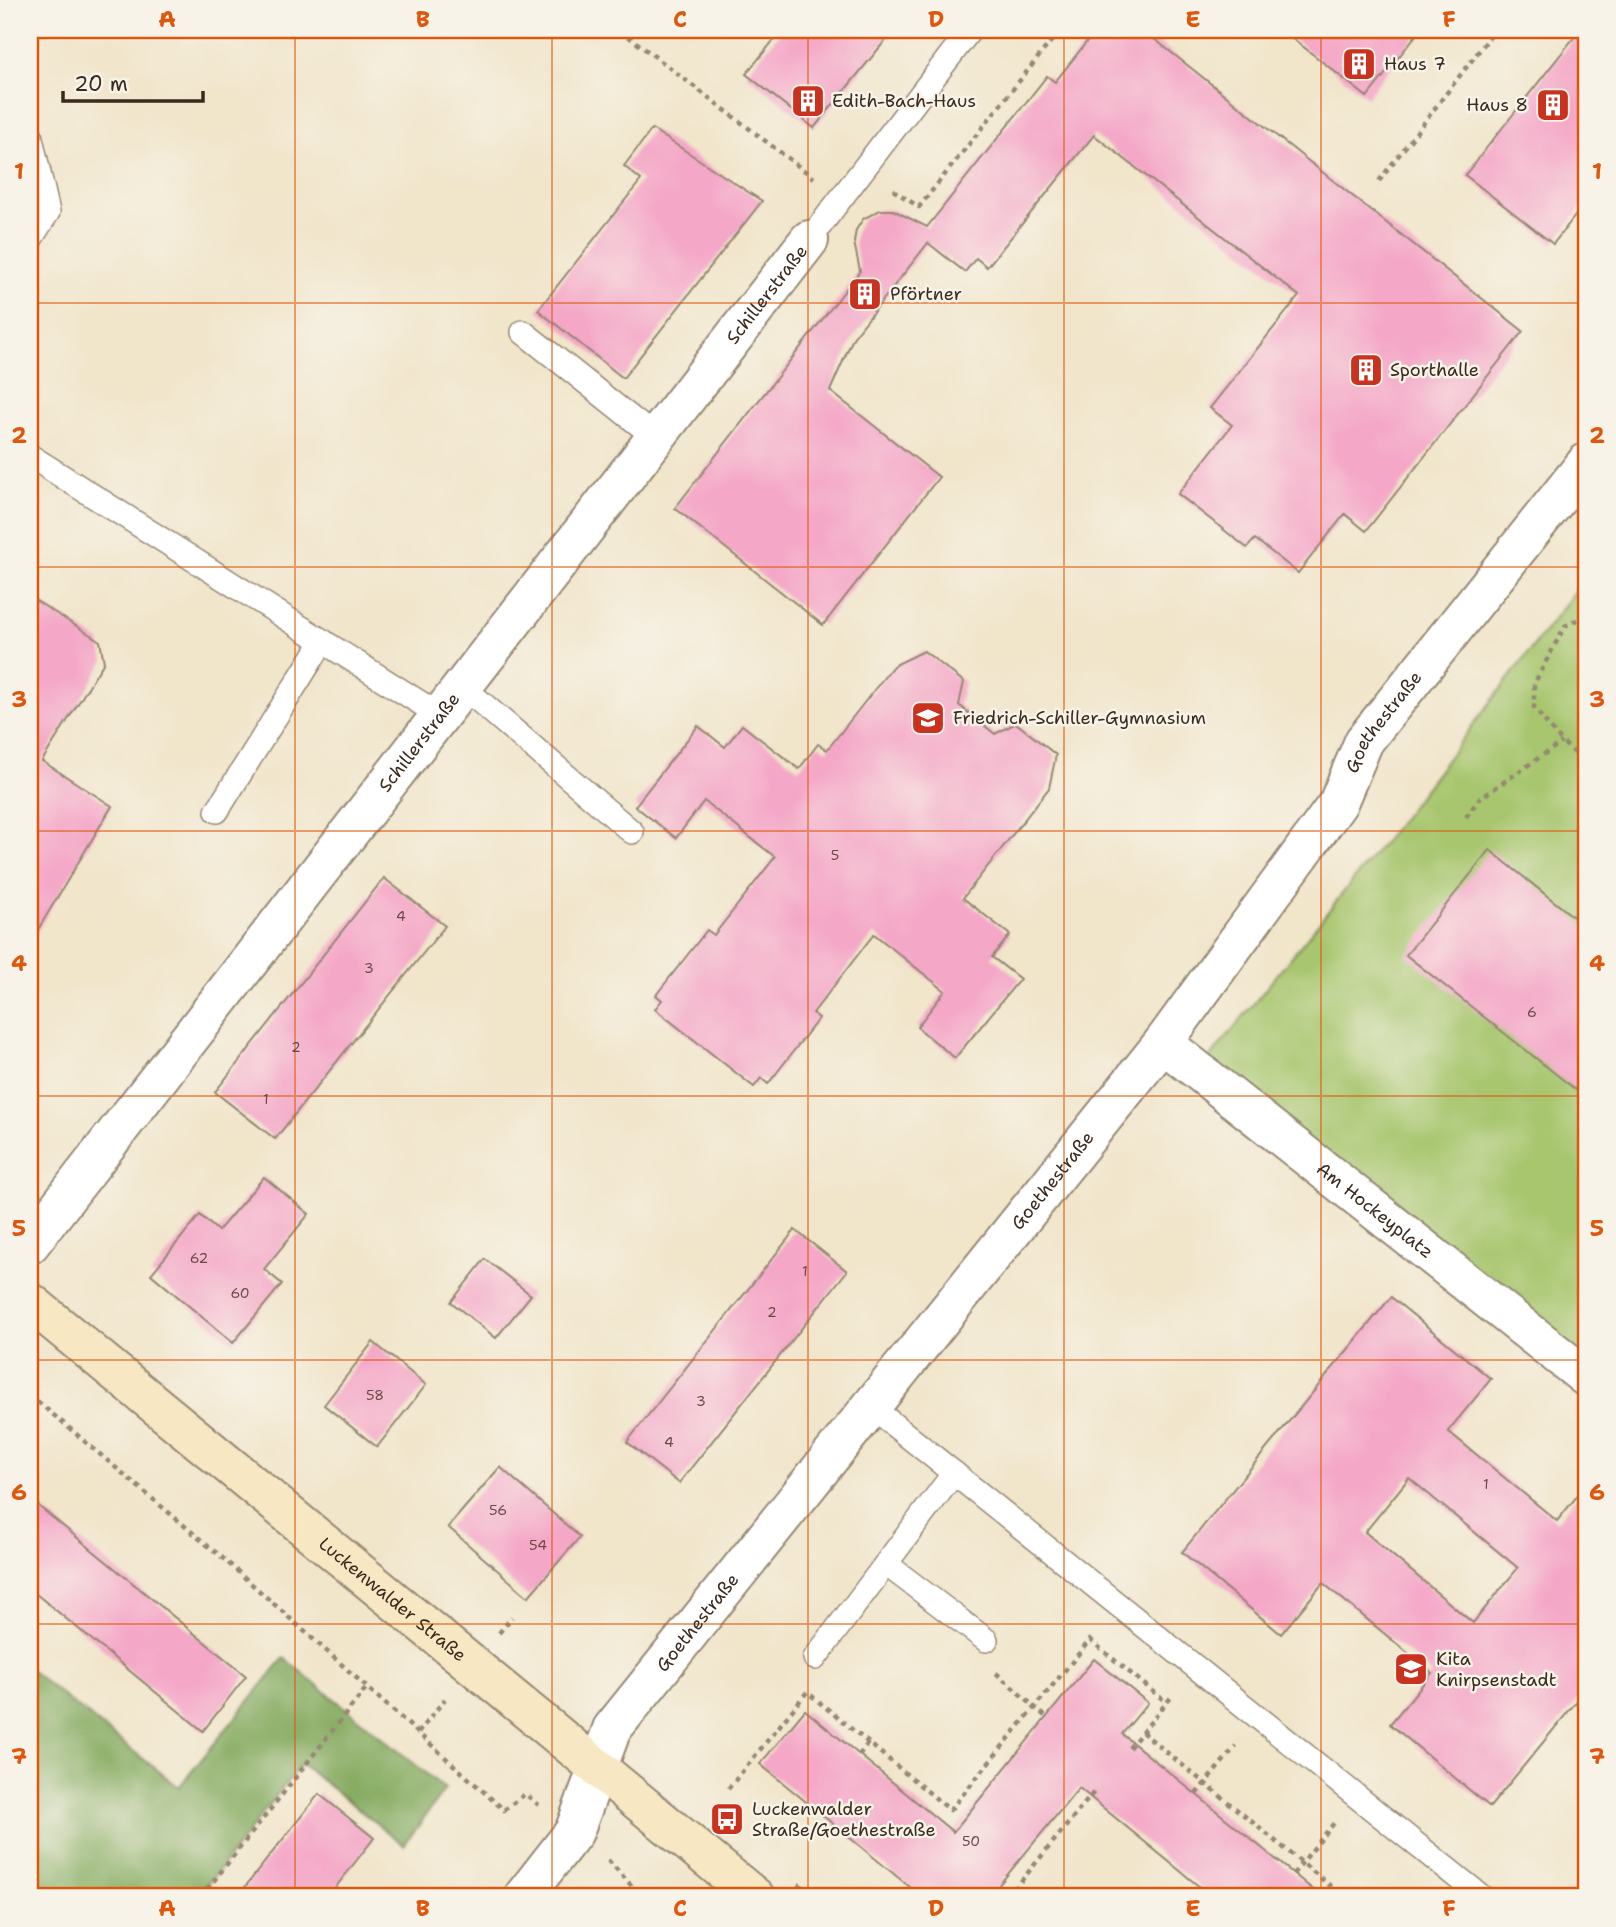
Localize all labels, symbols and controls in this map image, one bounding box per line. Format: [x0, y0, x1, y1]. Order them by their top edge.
text: A [158, 4, 176, 34]
text: B [416, 4, 430, 34]
text: C [673, 4, 687, 34]
text: D [928, 4, 944, 34]
text: E [1185, 4, 1201, 34]
text: F [1442, 4, 1456, 34]
building icon: Haus 7 [1340, 45, 1378, 83]
place label: Haus 7 [1384, 52, 1446, 76]
scale bar [63, 60, 203, 104]
text: 20 m [74, 70, 128, 98]
building icon: Edith-Bach-Haus [789, 82, 827, 120]
building icon: Haus 8 [1534, 86, 1572, 124]
place label: Edith-Bach-Haus [832, 89, 976, 113]
place label: Haus 8 [1466, 93, 1528, 117]
text: 1 [14, 156, 24, 186]
text: 1 [1592, 156, 1602, 186]
street label: Schillerstraße [721, 240, 813, 349]
building icon: Pförtner [846, 275, 884, 313]
place label: Pförtner [890, 282, 962, 306]
building icon: Sporthalle [1347, 351, 1385, 389]
place label: Sporthalle [1390, 358, 1479, 382]
text: 2 [11, 420, 27, 450]
text: 2 [1589, 420, 1605, 450]
street label: Goethestraße [1340, 666, 1427, 776]
text: 3 [11, 684, 27, 714]
text: 3 [1589, 684, 1605, 714]
street label: Schillerstraße [373, 688, 465, 797]
school or university icon: Friedrich-Schiller-Gymnasium [909, 699, 947, 737]
place label: Friedrich-Schiller-Gymnasium [953, 706, 1206, 730]
house number: 5 [831, 846, 839, 864]
house number: 4 [396, 907, 406, 925]
text: 4 [11, 948, 27, 978]
text: 4 [1589, 948, 1605, 978]
house number: 3 [364, 959, 374, 977]
house number: 6 [1527, 1003, 1537, 1021]
house number: 2 [291, 1038, 301, 1056]
house number: 1 [263, 1090, 269, 1108]
street label: Goethestraße [1006, 1126, 1099, 1235]
street label: Am Hockeyplatz [1312, 1157, 1438, 1264]
text: 5 [12, 1213, 26, 1243]
text: 5 [1590, 1213, 1604, 1243]
house number: 62 [190, 1249, 208, 1267]
house number: 1 [802, 1262, 808, 1280]
house number: 60 [230, 1284, 250, 1302]
house number: 2 [767, 1303, 777, 1321]
house number: 58 [366, 1386, 384, 1404]
house number: 3 [696, 1392, 706, 1410]
house number: 4 [664, 1433, 674, 1451]
house number: 1 [1483, 1475, 1489, 1493]
text: 6 [11, 1477, 27, 1507]
text: 6 [1589, 1477, 1605, 1507]
house number: 56 [489, 1501, 507, 1519]
street label: Luckenwalder Straße [314, 1532, 471, 1667]
house number: 54 [529, 1536, 547, 1554]
street label: Goethestraße [651, 1568, 744, 1677]
place label: Kita Knirpsenstadt [1436, 1647, 1557, 1692]
school or university icon: Kita Knirpsenstadt [1392, 1650, 1430, 1688]
text: 7 [11, 1741, 27, 1771]
text: 7 [1589, 1741, 1605, 1771]
place label: Luckenwalder Straße/Goethestraße [752, 1797, 936, 1842]
bus stop icon: Luckenwalder Straße/Goethestraße [708, 1800, 746, 1838]
house number: 50 [962, 1832, 980, 1850]
text: A [158, 1893, 176, 1923]
text: B [416, 1893, 430, 1923]
text: C [673, 1893, 687, 1923]
text: D [928, 1893, 944, 1923]
text: E [1185, 1893, 1201, 1923]
text: F [1442, 1893, 1456, 1923]

